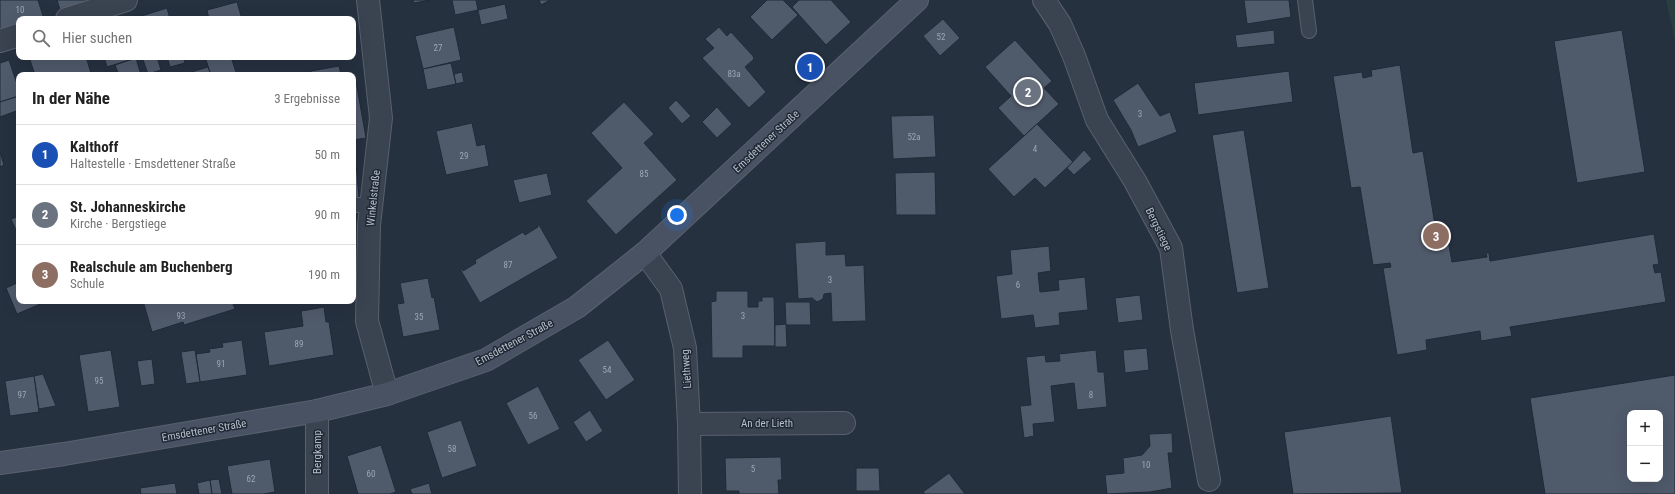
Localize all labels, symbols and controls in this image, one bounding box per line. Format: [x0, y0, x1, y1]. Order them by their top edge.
house number: 10 [16, 5, 24, 15]
search box [16, 16, 356, 60]
icon: search [30, 27, 52, 49]
text: Hier suchen [62, 29, 132, 47]
house number: 52 [937, 32, 946, 42]
house number: 27 [434, 43, 443, 53]
pin: 1 [797, 52, 823, 82]
house number: 83a [727, 69, 741, 79]
pin: 2 [1015, 77, 1041, 107]
text: In der Nähe [32, 88, 110, 108]
text: 3 Ergebnisse [274, 91, 340, 106]
street label: Emsdettener Straße [731, 107, 802, 175]
house number: 3 [1138, 109, 1142, 119]
house number: 52a [907, 132, 921, 142]
text: Kalthoff [70, 138, 118, 156]
house number: 4 [1033, 144, 1038, 154]
text: 1 [42, 147, 48, 162]
text: 50 m [314, 147, 340, 162]
house number: 29 [460, 151, 468, 161]
text: Haltestelle · Emsdettener Straße [70, 156, 236, 171]
street label: Winkelstraße [364, 169, 383, 227]
house number: 85 [640, 169, 649, 179]
text: St. Johanneskirche [70, 198, 186, 216]
your location [667, 205, 687, 225]
street label: Bergstiege [1143, 206, 1175, 253]
text: 2 [42, 207, 48, 222]
text: 90 m [314, 207, 340, 222]
text: Kirche · Bergstiege [70, 216, 166, 231]
pin: 3 [1423, 221, 1449, 251]
text: Realschule am Buchenberg [70, 258, 232, 276]
house number: 87 [504, 260, 513, 270]
text: 3 [42, 267, 48, 282]
text: 190 m [308, 267, 340, 282]
house number: 3 [828, 275, 832, 285]
text: Schule [70, 276, 104, 291]
house number: 6 [1016, 280, 1020, 290]
house number: 93 [177, 311, 185, 321]
house number: 3 [741, 311, 745, 321]
house number: 35 [415, 312, 424, 322]
street label: Emsdettener Straße [473, 317, 555, 368]
house number: 89 [295, 339, 303, 349]
street label: Liethweg [679, 349, 694, 389]
house number: 91 [217, 359, 225, 369]
house number: 54 [603, 365, 612, 375]
house number: 95 [95, 376, 104, 386]
house number: 97 [18, 390, 27, 400]
house number: 8 [1089, 390, 1093, 400]
map controls [1627, 410, 1663, 482]
button: + [1627, 410, 1663, 446]
house number: 56 [529, 411, 537, 421]
street label: Emsdettener Straße [161, 417, 247, 444]
street label: An der Lieth [741, 417, 793, 430]
street label: Bergkamp [311, 430, 324, 474]
house number: 58 [448, 444, 456, 454]
button: − [1627, 446, 1663, 482]
house number: 10 [1142, 460, 1150, 470]
house number: 5 [751, 464, 756, 474]
house number: 60 [367, 469, 375, 479]
house number: 62 [247, 474, 256, 484]

